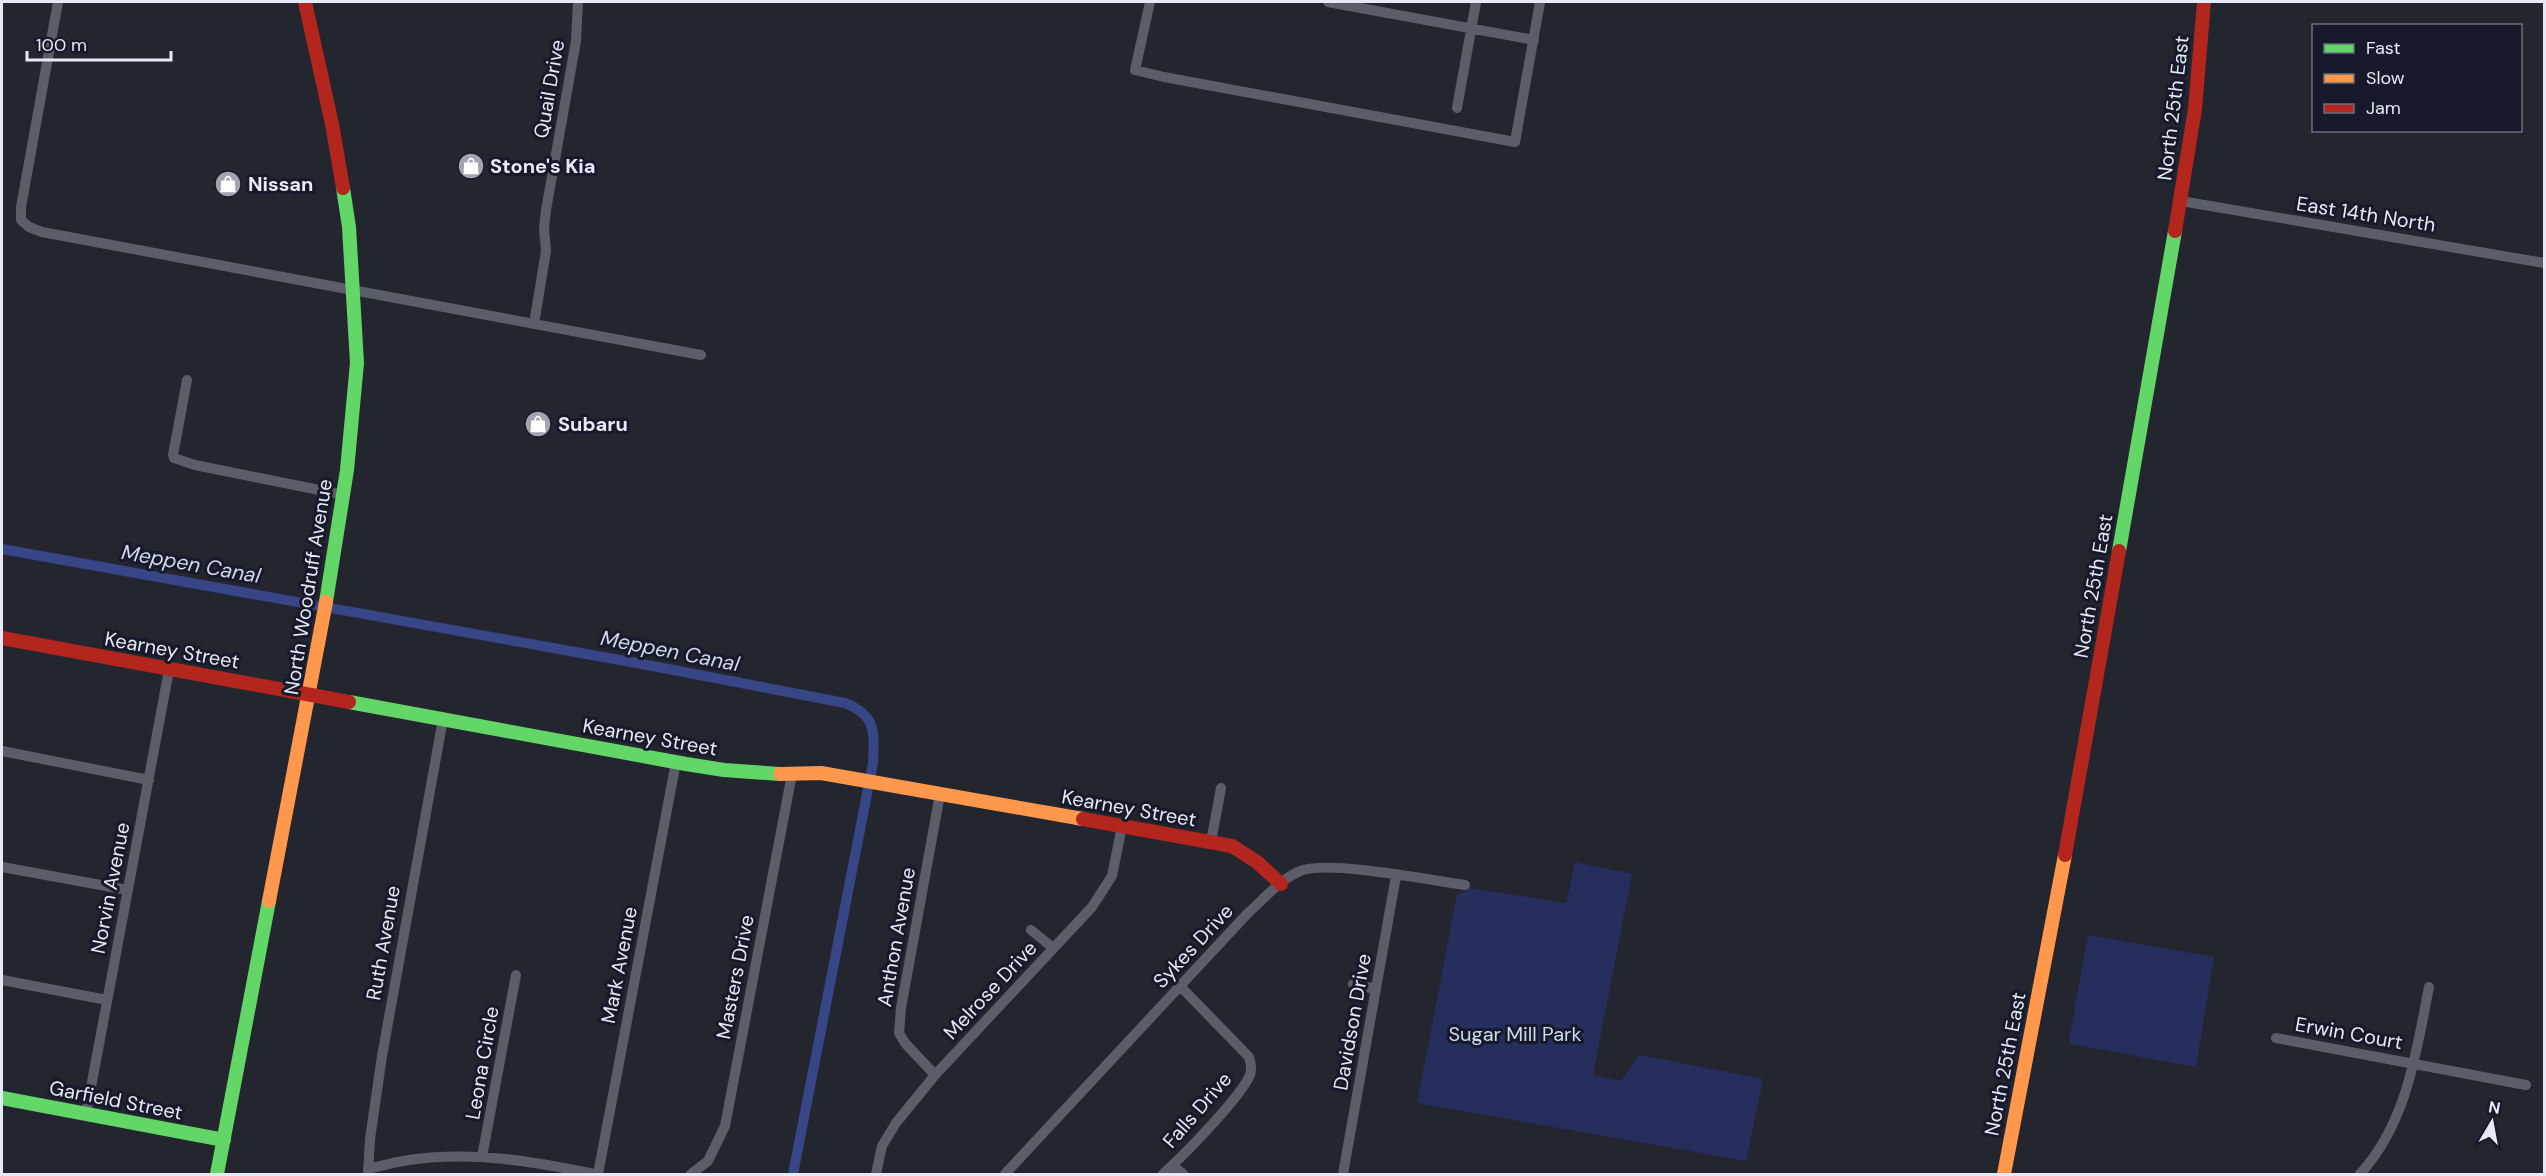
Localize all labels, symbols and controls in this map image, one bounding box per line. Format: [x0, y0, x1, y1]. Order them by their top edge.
scale bar [27, 24, 171, 62]
legend [2312, 24, 2522, 132]
text: 100 m [36, 33, 87, 57]
street label: North 25th East [2151, 34, 2195, 182]
text: Fast [2366, 36, 2401, 60]
street label: Quail Drive [528, 38, 570, 140]
text: Slow [2366, 66, 2405, 90]
text: Jam [2366, 96, 2401, 120]
shop icon: Stone's Kia [456, 151, 486, 181]
place label: Stone's Kia [490, 153, 596, 179]
shop icon: Nissan [213, 169, 243, 199]
place label: Nissan [248, 171, 313, 197]
street label: East 14th North [2295, 190, 2437, 238]
shop icon: Subaru [523, 409, 553, 439]
place label: Subaru [558, 411, 628, 437]
street label: North Woodruff Avenue [278, 477, 338, 697]
street label: North 25th East [2068, 512, 2118, 660]
water label: Meppen Canal [119, 538, 263, 590]
water label: Meppen Canal [598, 624, 742, 678]
street label: Kearney Street [103, 625, 241, 675]
street label: Kearney Street [581, 712, 719, 762]
street label: Kearney Street [1060, 783, 1198, 833]
street label: Norvin Avenue [85, 820, 135, 956]
street label: Anthon Avenue [871, 865, 921, 1009]
street label: Ruth Avenue [360, 884, 406, 1002]
street label: Sykes Drive [1147, 898, 1239, 994]
street label: Mark Avenue [595, 904, 643, 1026]
street label: Masters Drive [710, 913, 760, 1041]
street label: Melrose Drive [938, 935, 1042, 1045]
street label: Davidson Drive [1327, 952, 1377, 1092]
street label: North 25th East [1978, 990, 2032, 1138]
street label: Leona Circle [459, 1004, 505, 1122]
street label: Erwin Court [2293, 1011, 2405, 1055]
park label: Sugar Mill Park [1448, 1021, 1582, 1047]
street label: Falls Drive [1157, 1067, 1237, 1153]
street label: Garfield Street [47, 1074, 185, 1126]
north arrow [2462, 1092, 2522, 1152]
text: N [2487, 1096, 2502, 1119]

